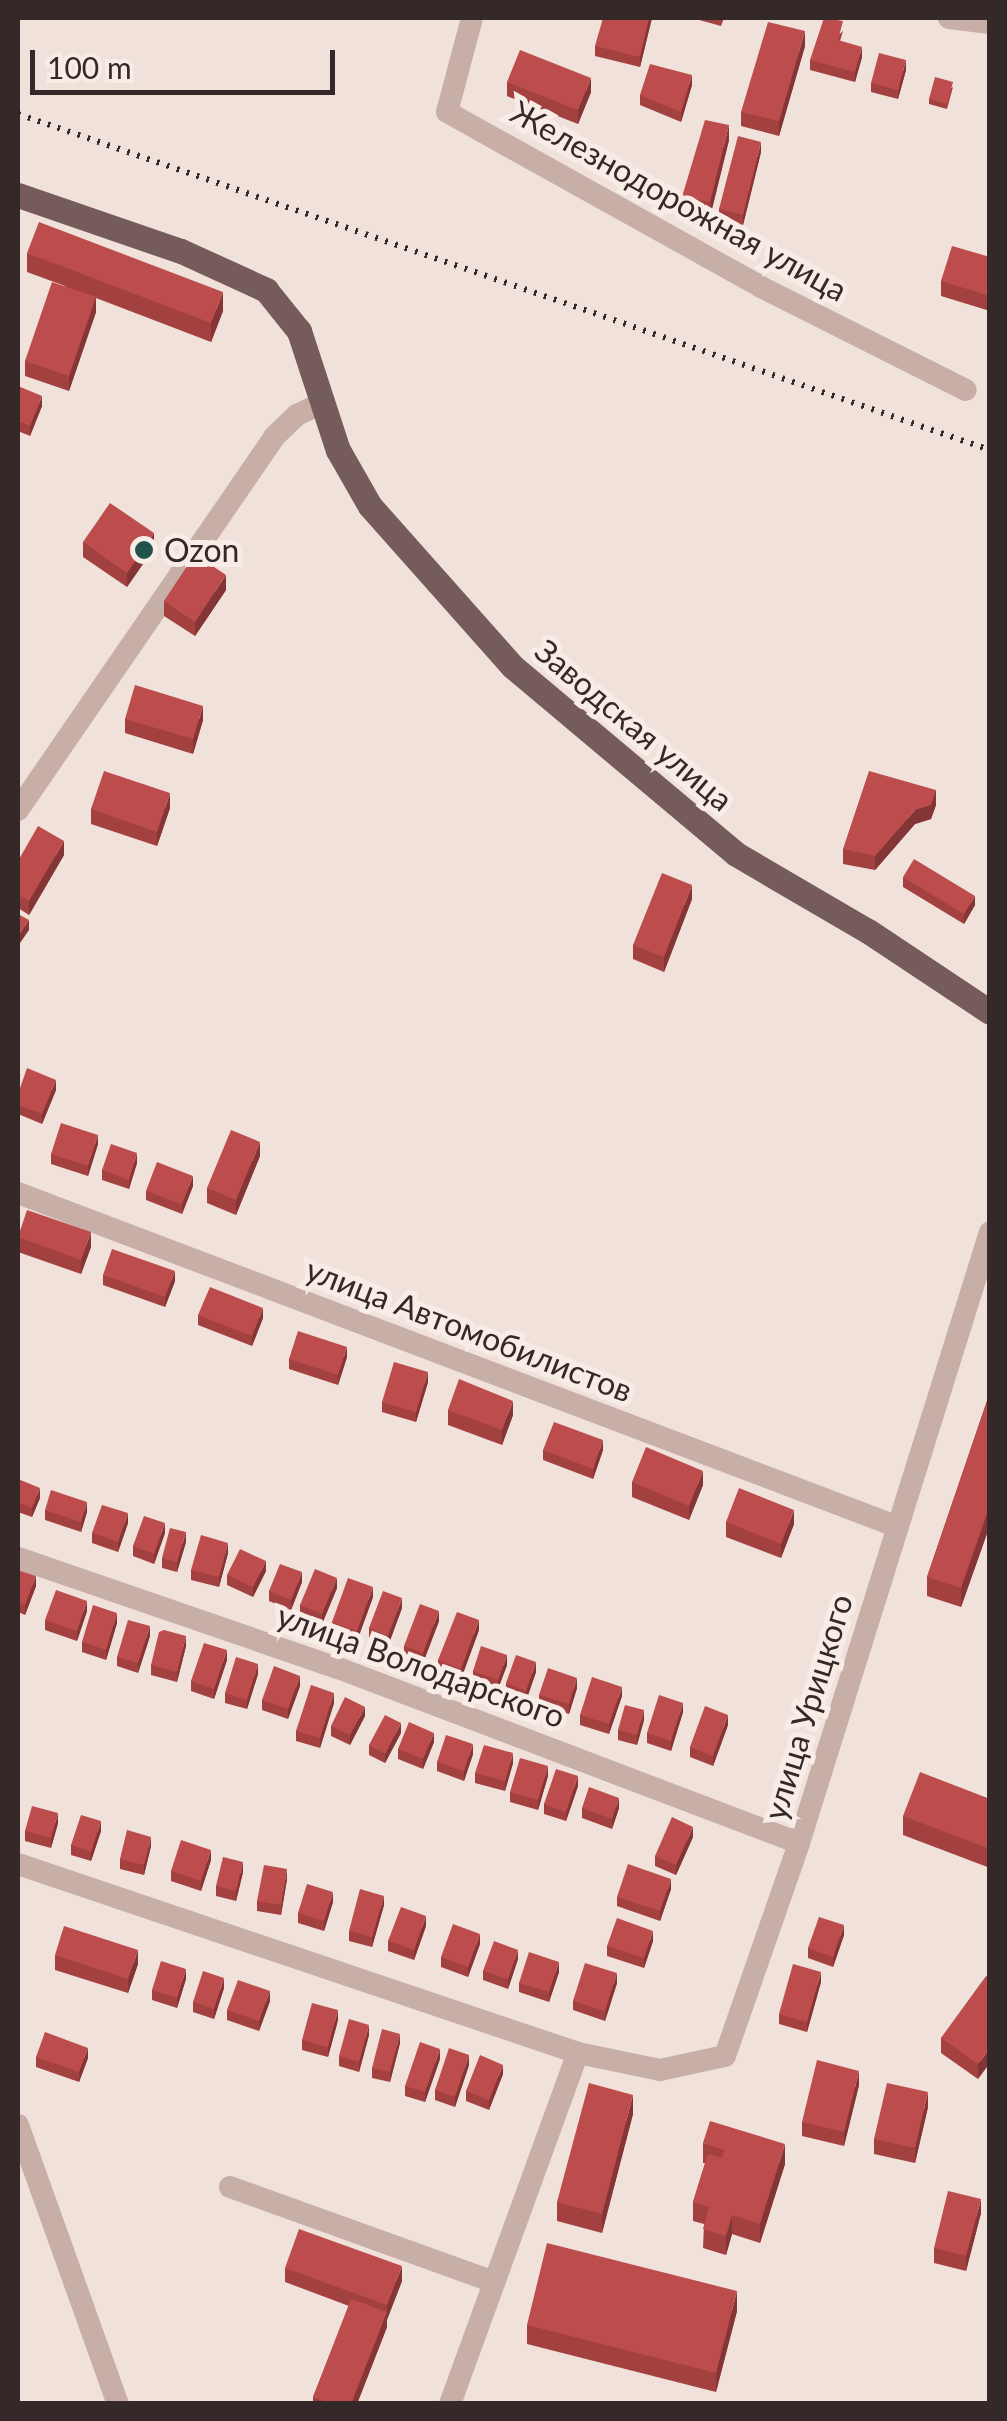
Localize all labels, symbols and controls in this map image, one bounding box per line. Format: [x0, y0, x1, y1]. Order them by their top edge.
scale bar [35, 30, 340, 92]
text: 100 m [47, 49, 132, 85]
street label: Железнодорожная улица [504, 93, 854, 309]
place label: Ozon [164, 531, 239, 569]
marker: Ozon [133, 539, 155, 561]
street label: Заводская улица [527, 631, 741, 819]
street label: улица Автомобилистов [300, 1250, 638, 1410]
street label: улица Урицкого [755, 1590, 861, 1824]
street label: улица Володарского [272, 1596, 570, 1736]

